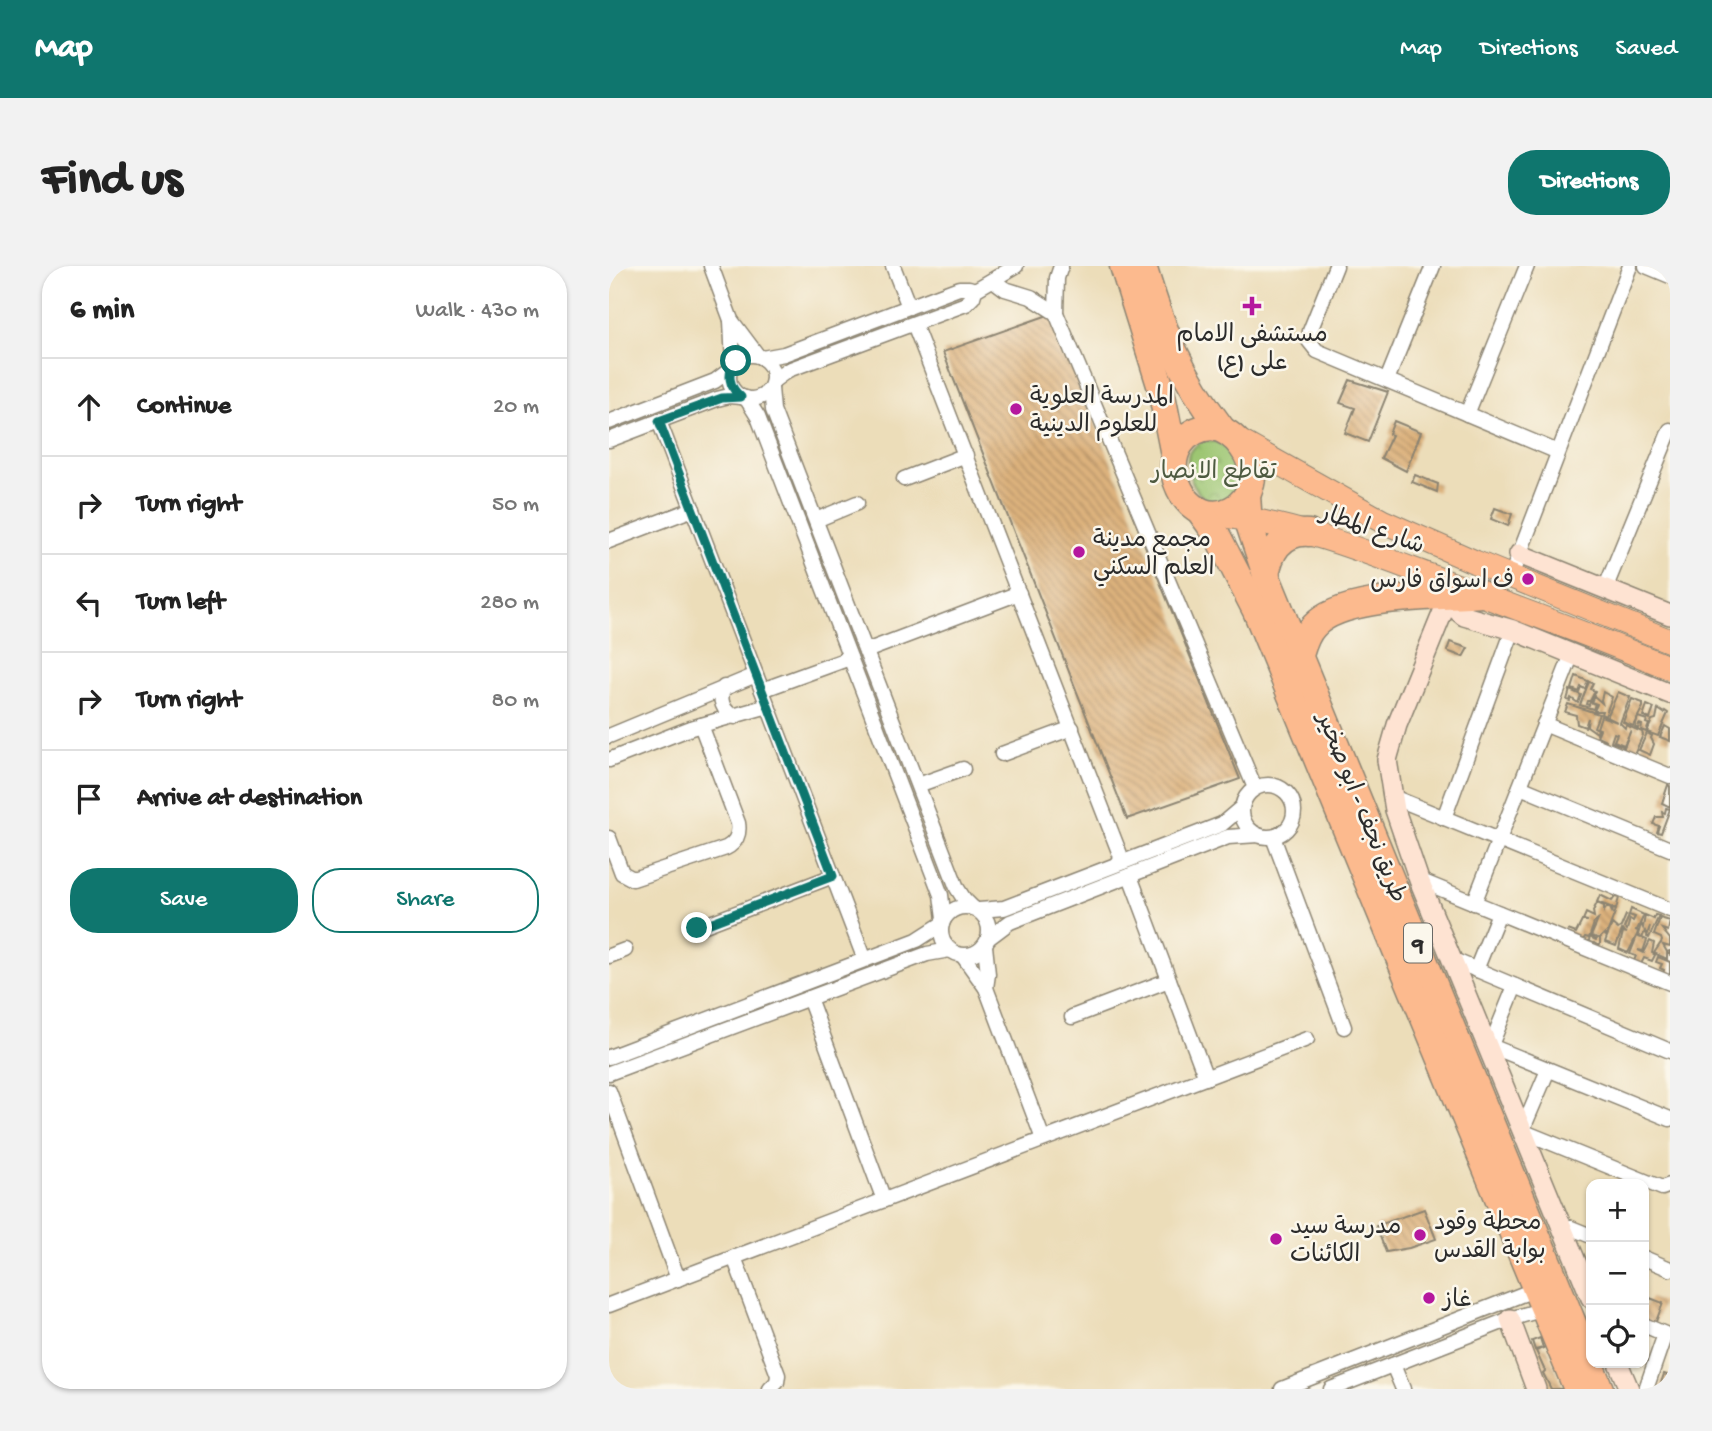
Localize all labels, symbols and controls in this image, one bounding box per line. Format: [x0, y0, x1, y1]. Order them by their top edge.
text: Map [35, 30, 92, 68]
text: Map [1400, 35, 1442, 64]
text: Directions [1480, 35, 1578, 64]
text: Saved [1616, 35, 1677, 64]
button: Directions [1508, 150, 1670, 215]
text: Find us [42, 153, 182, 211]
text: 6 min [70, 294, 134, 329]
marker: مستشفی الامام علی (ع) [1242, 296, 1262, 316]
text: Walk · 430 m [416, 298, 539, 325]
place label: مستشفی الامام علی (ع) [1176, 322, 1328, 379]
route start [720, 345, 751, 376]
place label: المدرسة العلوية للعلوم الدينية [1030, 384, 1174, 441]
icon: ahead [70, 388, 108, 426]
text: Continue [137, 392, 231, 423]
text: 20 m [493, 394, 539, 421]
marker: المدرسة العلوية للعلوم الدينية [1008, 401, 1024, 417]
park label: تقاطع الانصار [1150, 459, 1277, 488]
icon: right [70, 486, 108, 524]
text: Turn right [137, 490, 241, 521]
text: 50 m [492, 492, 539, 519]
street label: شارع المطار [1314, 499, 1428, 563]
place label: مجمع مدينة العلم السكني [1093, 527, 1214, 587]
marker: مجمع مدينة العلم السكني [1071, 544, 1087, 560]
place label: ف اسواق فارس [1370, 568, 1514, 597]
marker: ف اسواق فارس [1520, 571, 1536, 587]
icon: left [70, 584, 108, 622]
text: Turn left [137, 588, 225, 619]
text: 280 m [480, 590, 539, 617]
icon: right [70, 682, 108, 720]
text: Turn right [137, 686, 241, 717]
text: 80 m [492, 688, 539, 715]
street label: طريق نجف - ابو صخير [1308, 707, 1411, 908]
icon: arrive [70, 780, 108, 818]
text: Arrive at destination [137, 784, 362, 815]
button: Save [70, 868, 298, 933]
button: Share [312, 868, 539, 933]
route end [681, 912, 712, 943]
road number: 9 [1404, 923, 1432, 962]
map controls [1586, 1179, 1649, 1368]
button: + [1586, 1179, 1649, 1242]
place label: محطة وقود بوابة القدس [1434, 1210, 1546, 1267]
place label: مدرسة سيد الكائنات [1290, 1214, 1401, 1271]
marker: محطة وقود بوابة القدس [1412, 1227, 1428, 1243]
marker: مدرسة سيد الكائنات [1268, 1231, 1284, 1247]
button: − [1586, 1242, 1649, 1305]
place label: غاز [1441, 1287, 1472, 1316]
marker: غاز [1421, 1290, 1437, 1306]
button: locate [1586, 1305, 1649, 1368]

